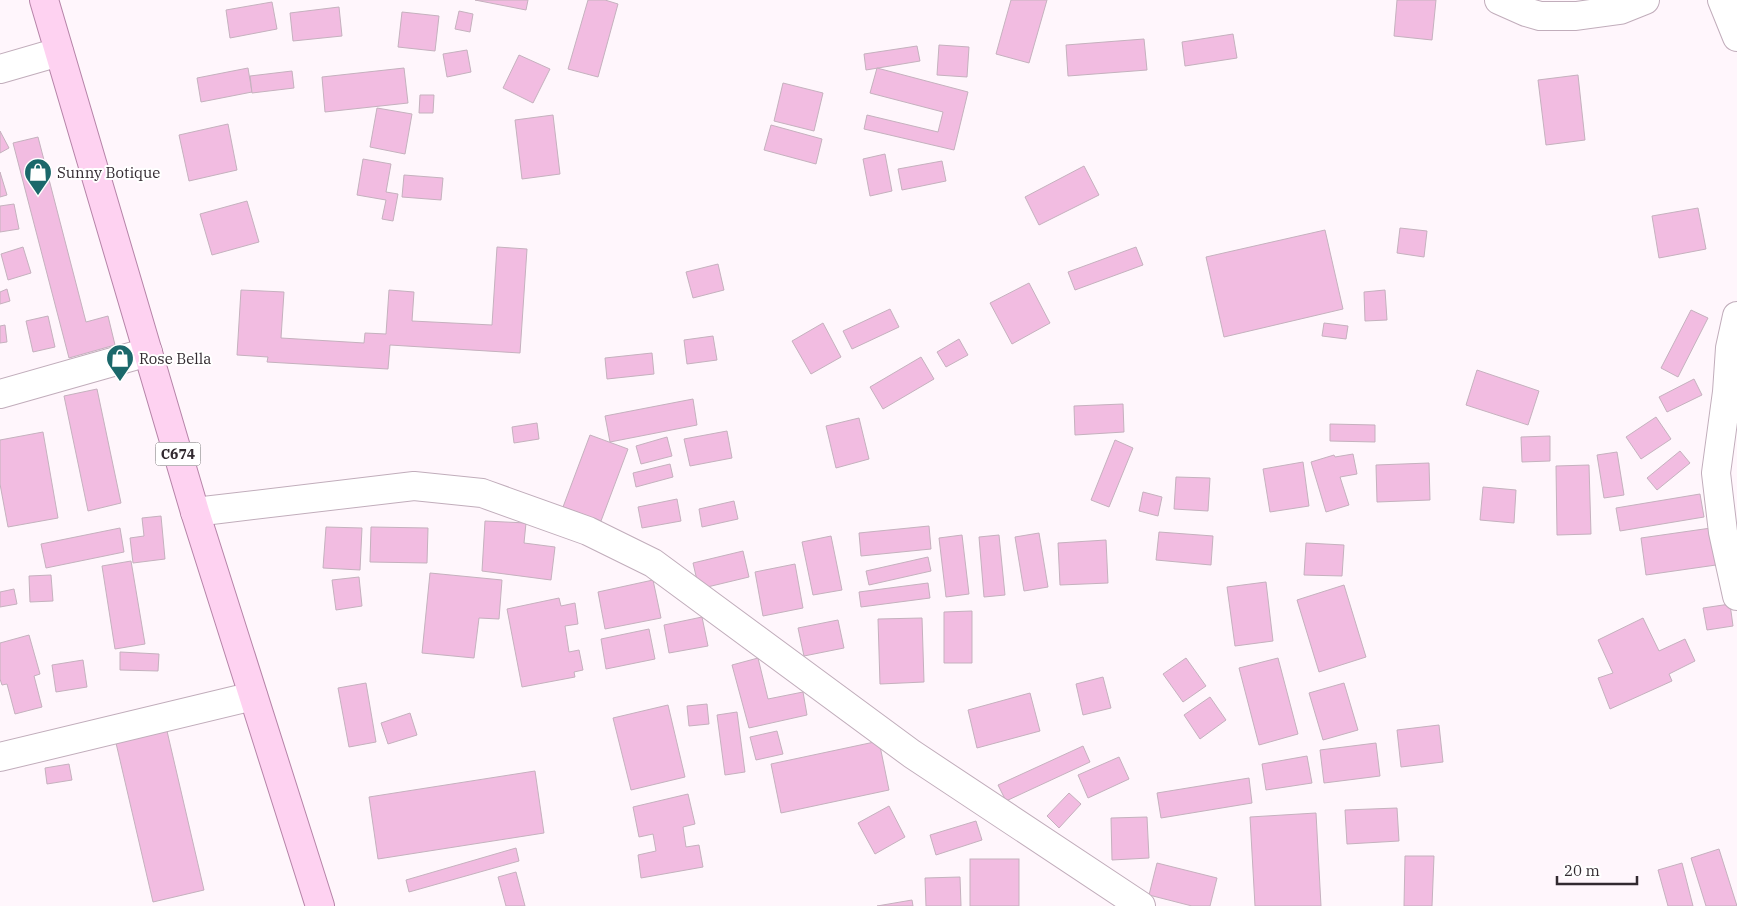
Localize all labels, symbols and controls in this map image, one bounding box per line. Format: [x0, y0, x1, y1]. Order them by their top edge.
shop icon: Sunny Botique [23, 157, 53, 196]
place label: Sunny Botique [57, 163, 160, 182]
shop icon: Rose Bella [105, 343, 135, 382]
place label: Rose Bella [139, 349, 211, 368]
road number: C674 [156, 442, 200, 466]
scale bar [1557, 854, 1637, 886]
text: 20 m [1564, 861, 1600, 880]

